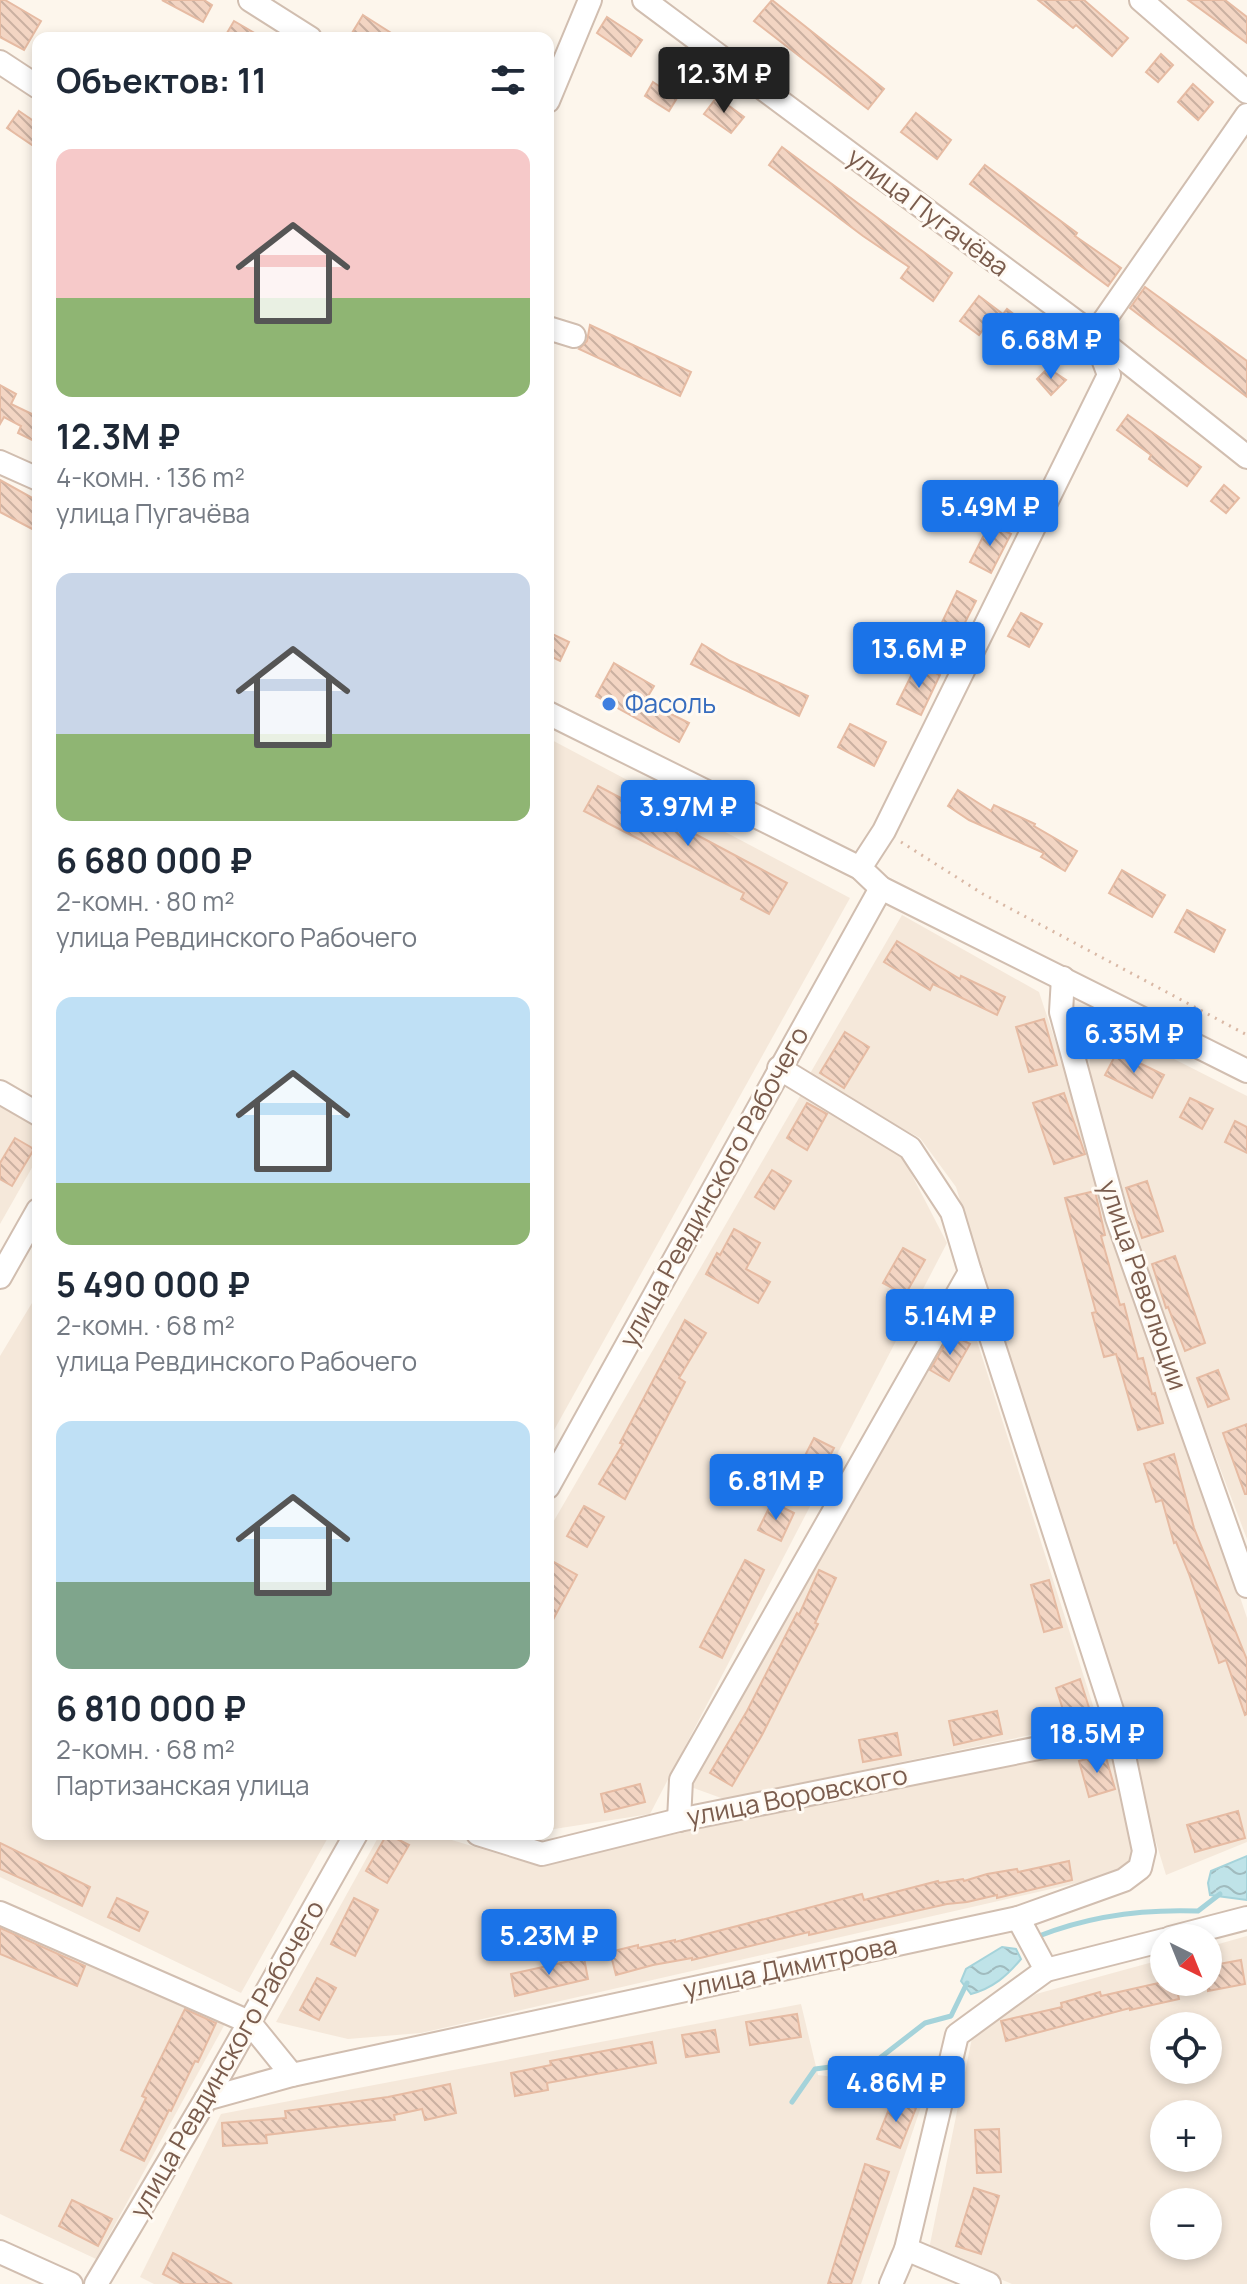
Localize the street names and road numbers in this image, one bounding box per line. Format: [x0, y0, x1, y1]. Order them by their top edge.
street label: улица Пугачёва [840, 138, 1017, 284]
street label: улица Ревдинского Рабочего [610, 1020, 816, 1353]
street label: улица Революции [1091, 1175, 1197, 1395]
street label: улица Воровского [683, 1756, 910, 1834]
street label: улица Ревдинского Рабочего [120, 1893, 332, 2224]
street label: улица Димитрова [680, 1926, 900, 2006]

